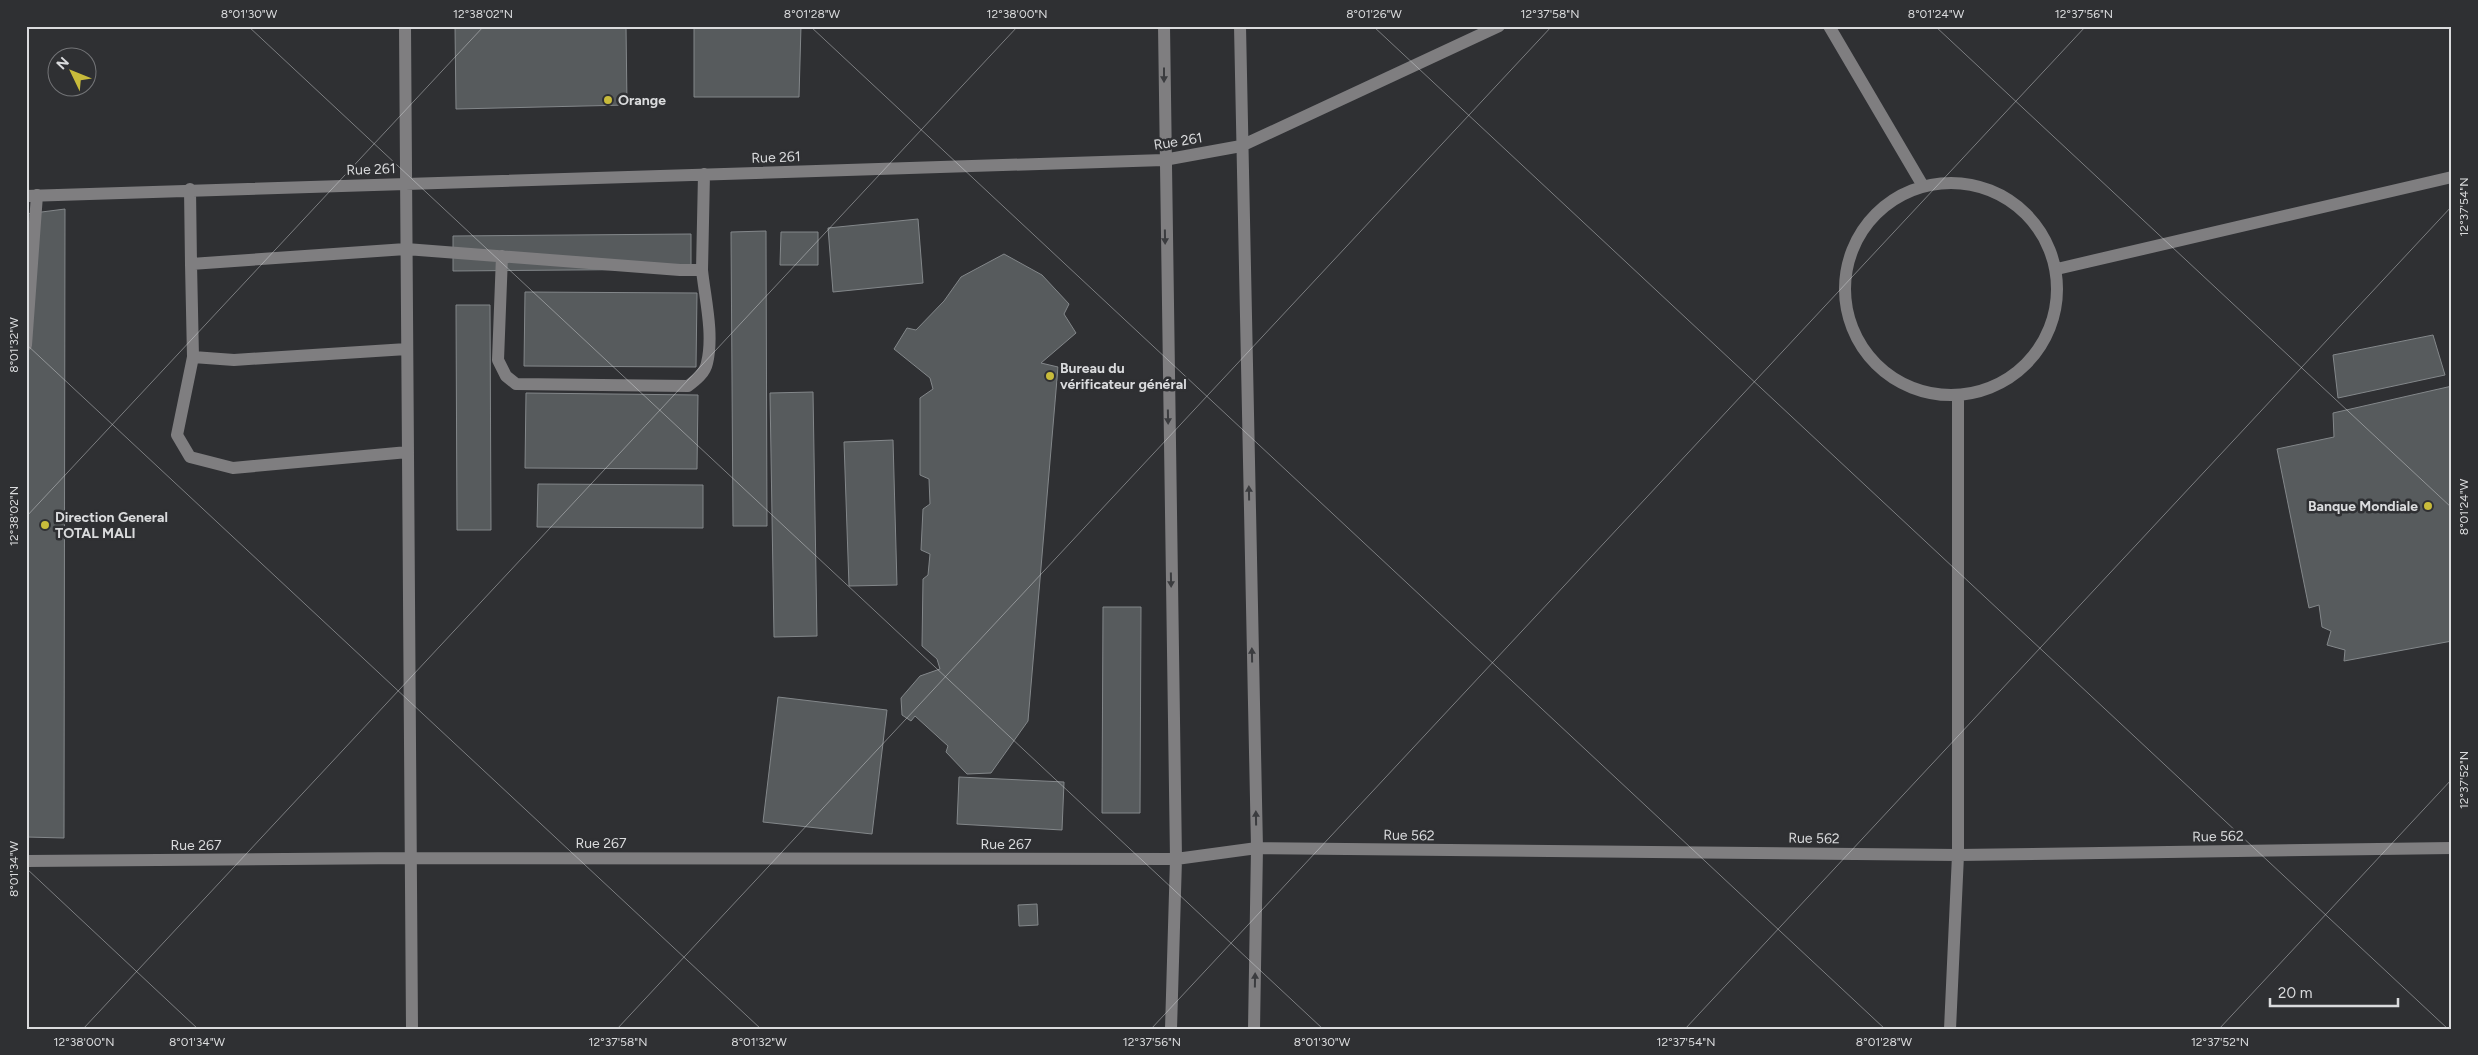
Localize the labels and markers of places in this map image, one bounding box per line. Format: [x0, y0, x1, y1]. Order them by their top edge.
place label: Orange [618, 92, 666, 109]
marker: Orange [602, 94, 614, 106]
place label: Bureau du vérificateur général [1060, 360, 1187, 393]
marker: Bureau du vérificateur général [1044, 370, 1056, 382]
place label: Banque Mondiale [2308, 498, 2418, 515]
marker: Banque Mondiale [2422, 500, 2434, 512]
place label: Direction General TOTAL MALI [55, 509, 168, 542]
marker: Direction General TOTAL MALI [39, 519, 51, 531]

